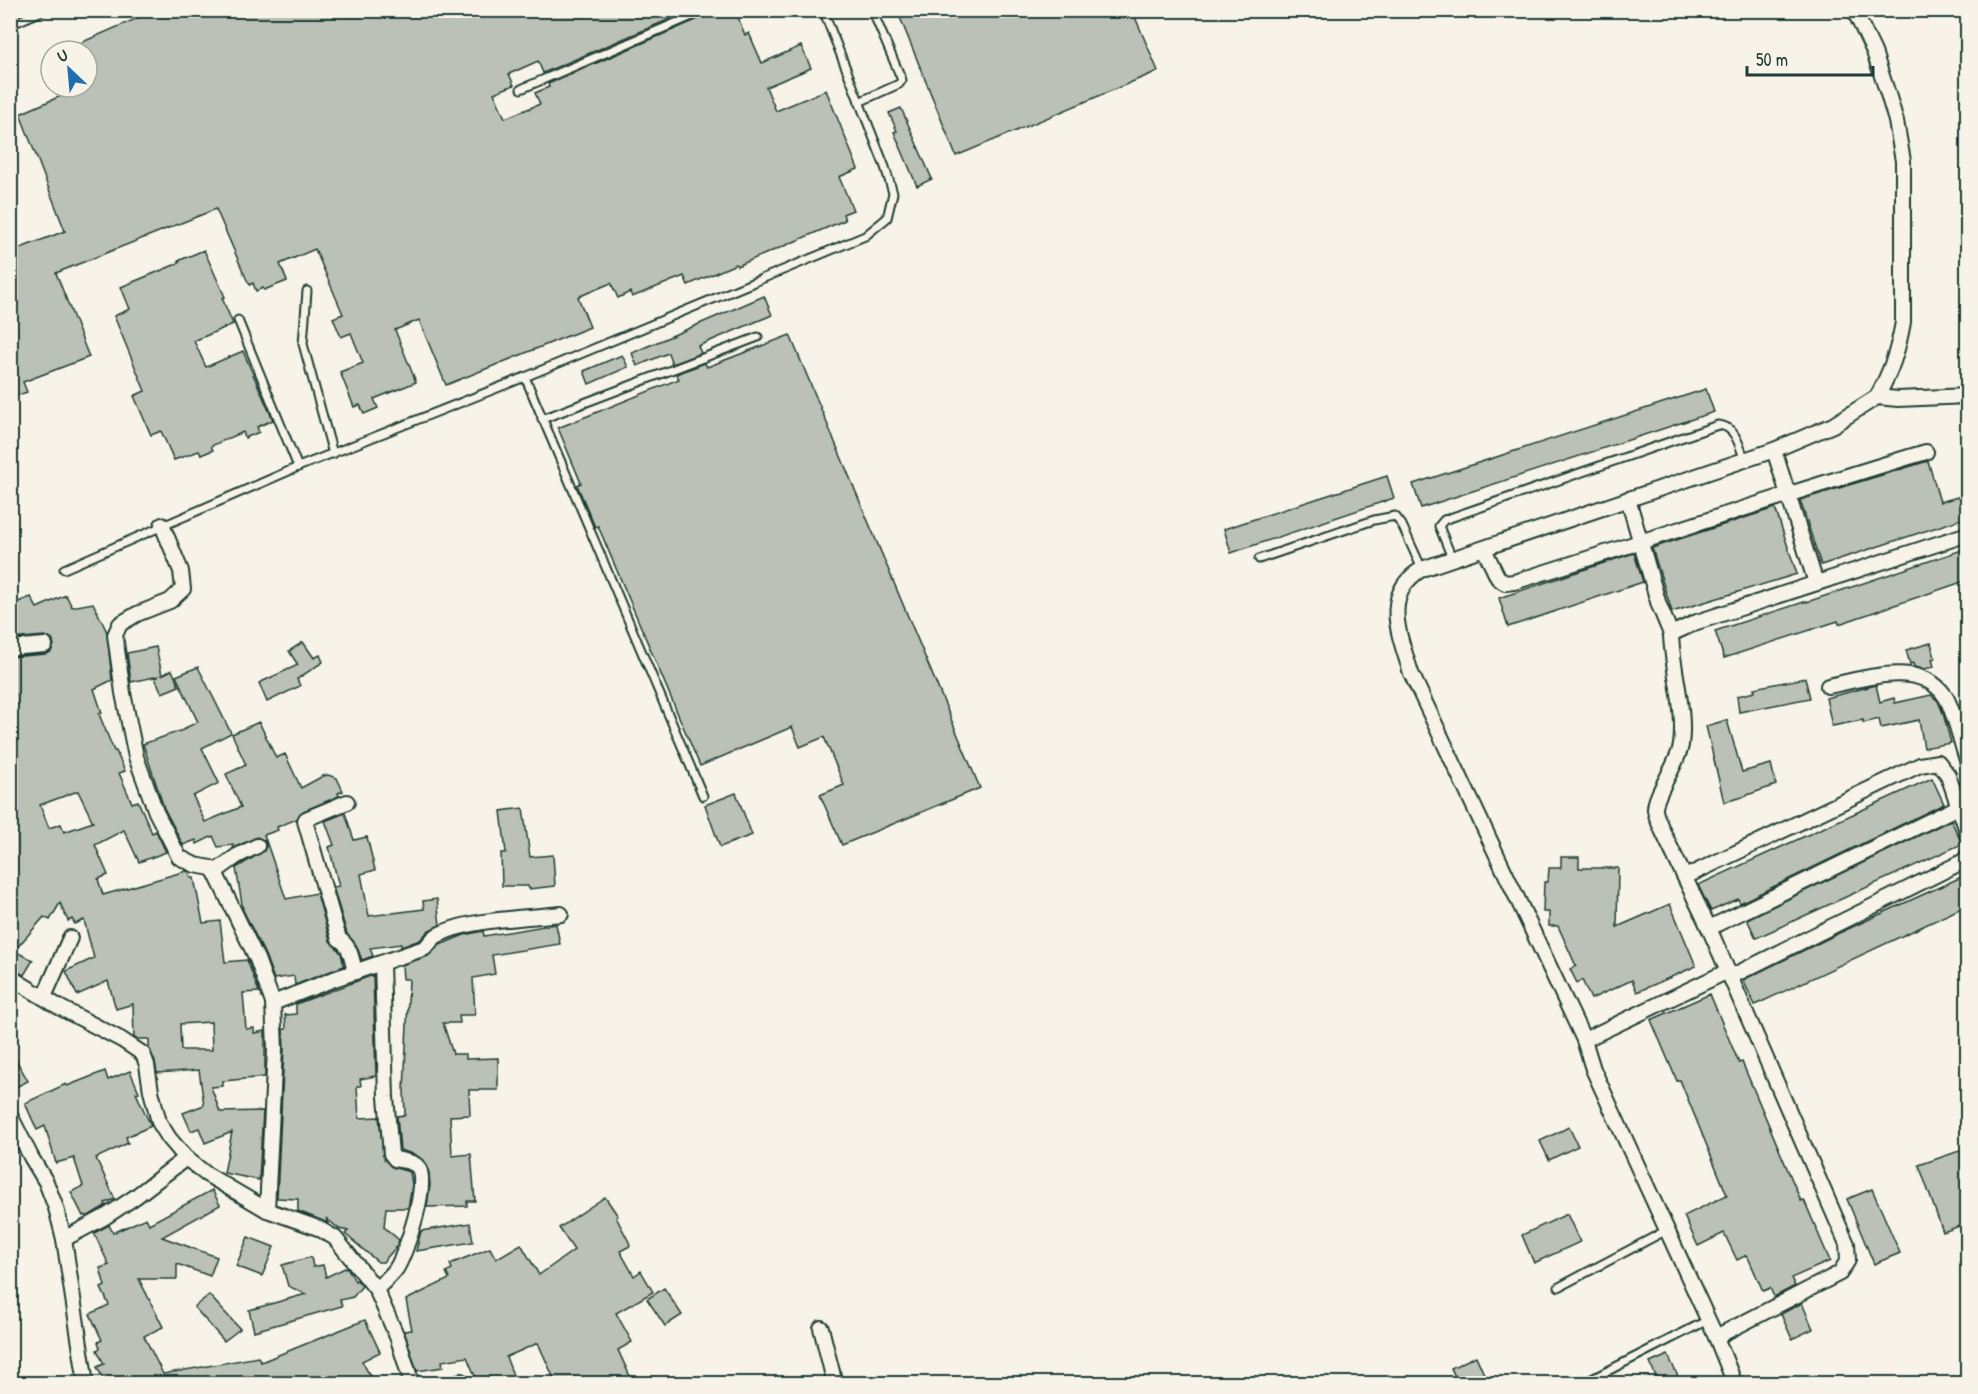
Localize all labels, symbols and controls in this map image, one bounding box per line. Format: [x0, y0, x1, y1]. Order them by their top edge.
north arrow [39, 39, 99, 99]
scale bar [1747, 39, 1873, 77]
text: U [54, 44, 71, 67]
text: 50 m [1756, 47, 1788, 72]

